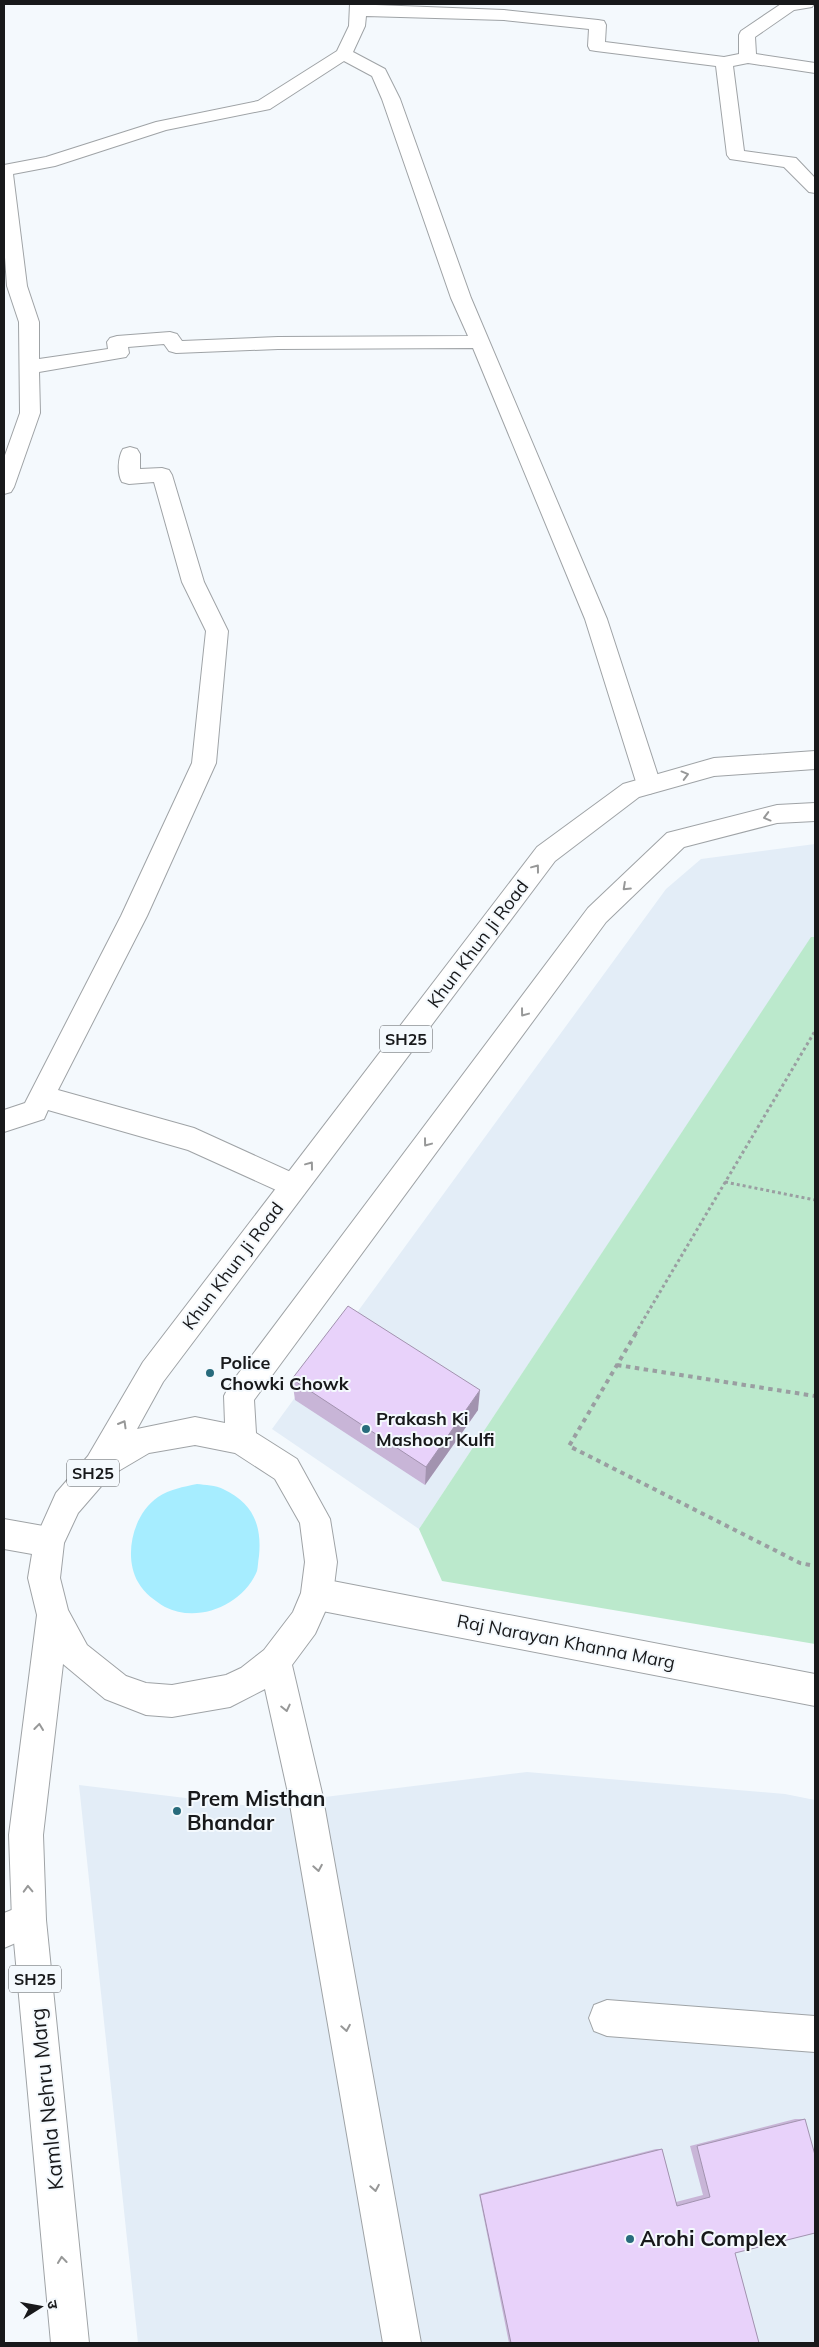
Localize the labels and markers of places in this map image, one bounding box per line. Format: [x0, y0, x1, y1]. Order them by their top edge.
place label: Police Chowki Chowk [220, 1351, 350, 1395]
marker: Police Chowki Chowk [204, 1367, 216, 1379]
place label: Prakash Ki Mashoor Kulfi [376, 1407, 495, 1451]
marker: Prakash Ki Mashoor Kulfi [360, 1423, 372, 1435]
place label: Prem Misthan Bhandar [187, 1785, 325, 1835]
marker: Prem Misthan Bhandar [171, 1805, 183, 1817]
place label: Arohi Complex [640, 2225, 787, 2251]
marker: Arohi Complex [624, 2233, 636, 2245]

